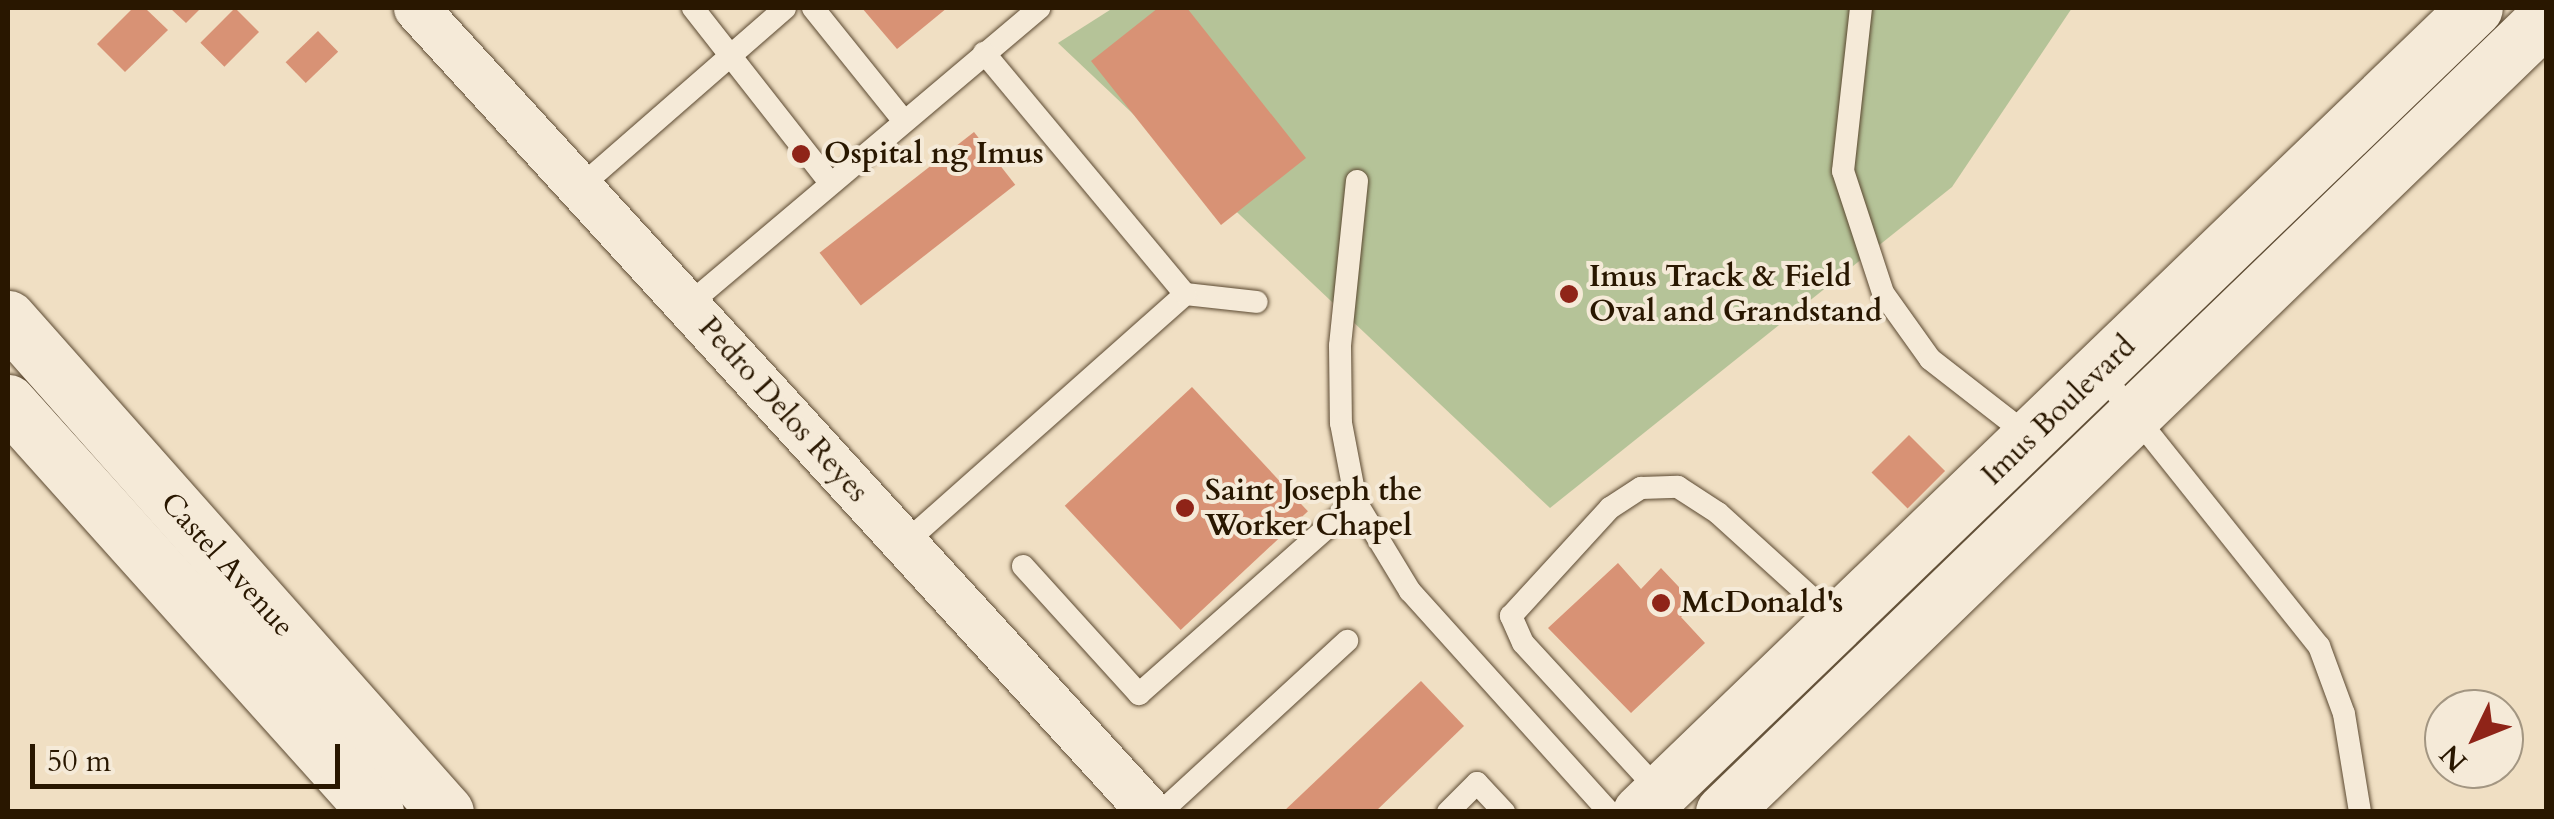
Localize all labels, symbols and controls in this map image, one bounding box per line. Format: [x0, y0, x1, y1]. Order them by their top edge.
place label: Ospital ng Imus [824, 136, 1044, 172]
marker: Ospital ng Imus [788, 141, 814, 167]
place label: Imus Track & Field Oval and Grandstand [1589, 259, 1882, 330]
marker: Imus Track & Field Oval and Grandstand [1558, 283, 1580, 305]
street label: Pedro Delos Reyes [691, 310, 875, 510]
street label: Imus Boulevard [1975, 329, 2143, 493]
place label: Saint Joseph the Worker Chapel [1205, 473, 1422, 544]
street label: Castel Avenue [153, 485, 301, 645]
marker: Saint Joseph the Worker Chapel [1174, 497, 1196, 519]
place label: McDonald's [1681, 585, 1843, 621]
marker: McDonald's [1650, 592, 1672, 614]
north arrow [2424, 689, 2524, 789]
scale bar [35, 724, 345, 786]
text: N [2431, 736, 2476, 780]
text: 50 m [47, 741, 111, 782]

